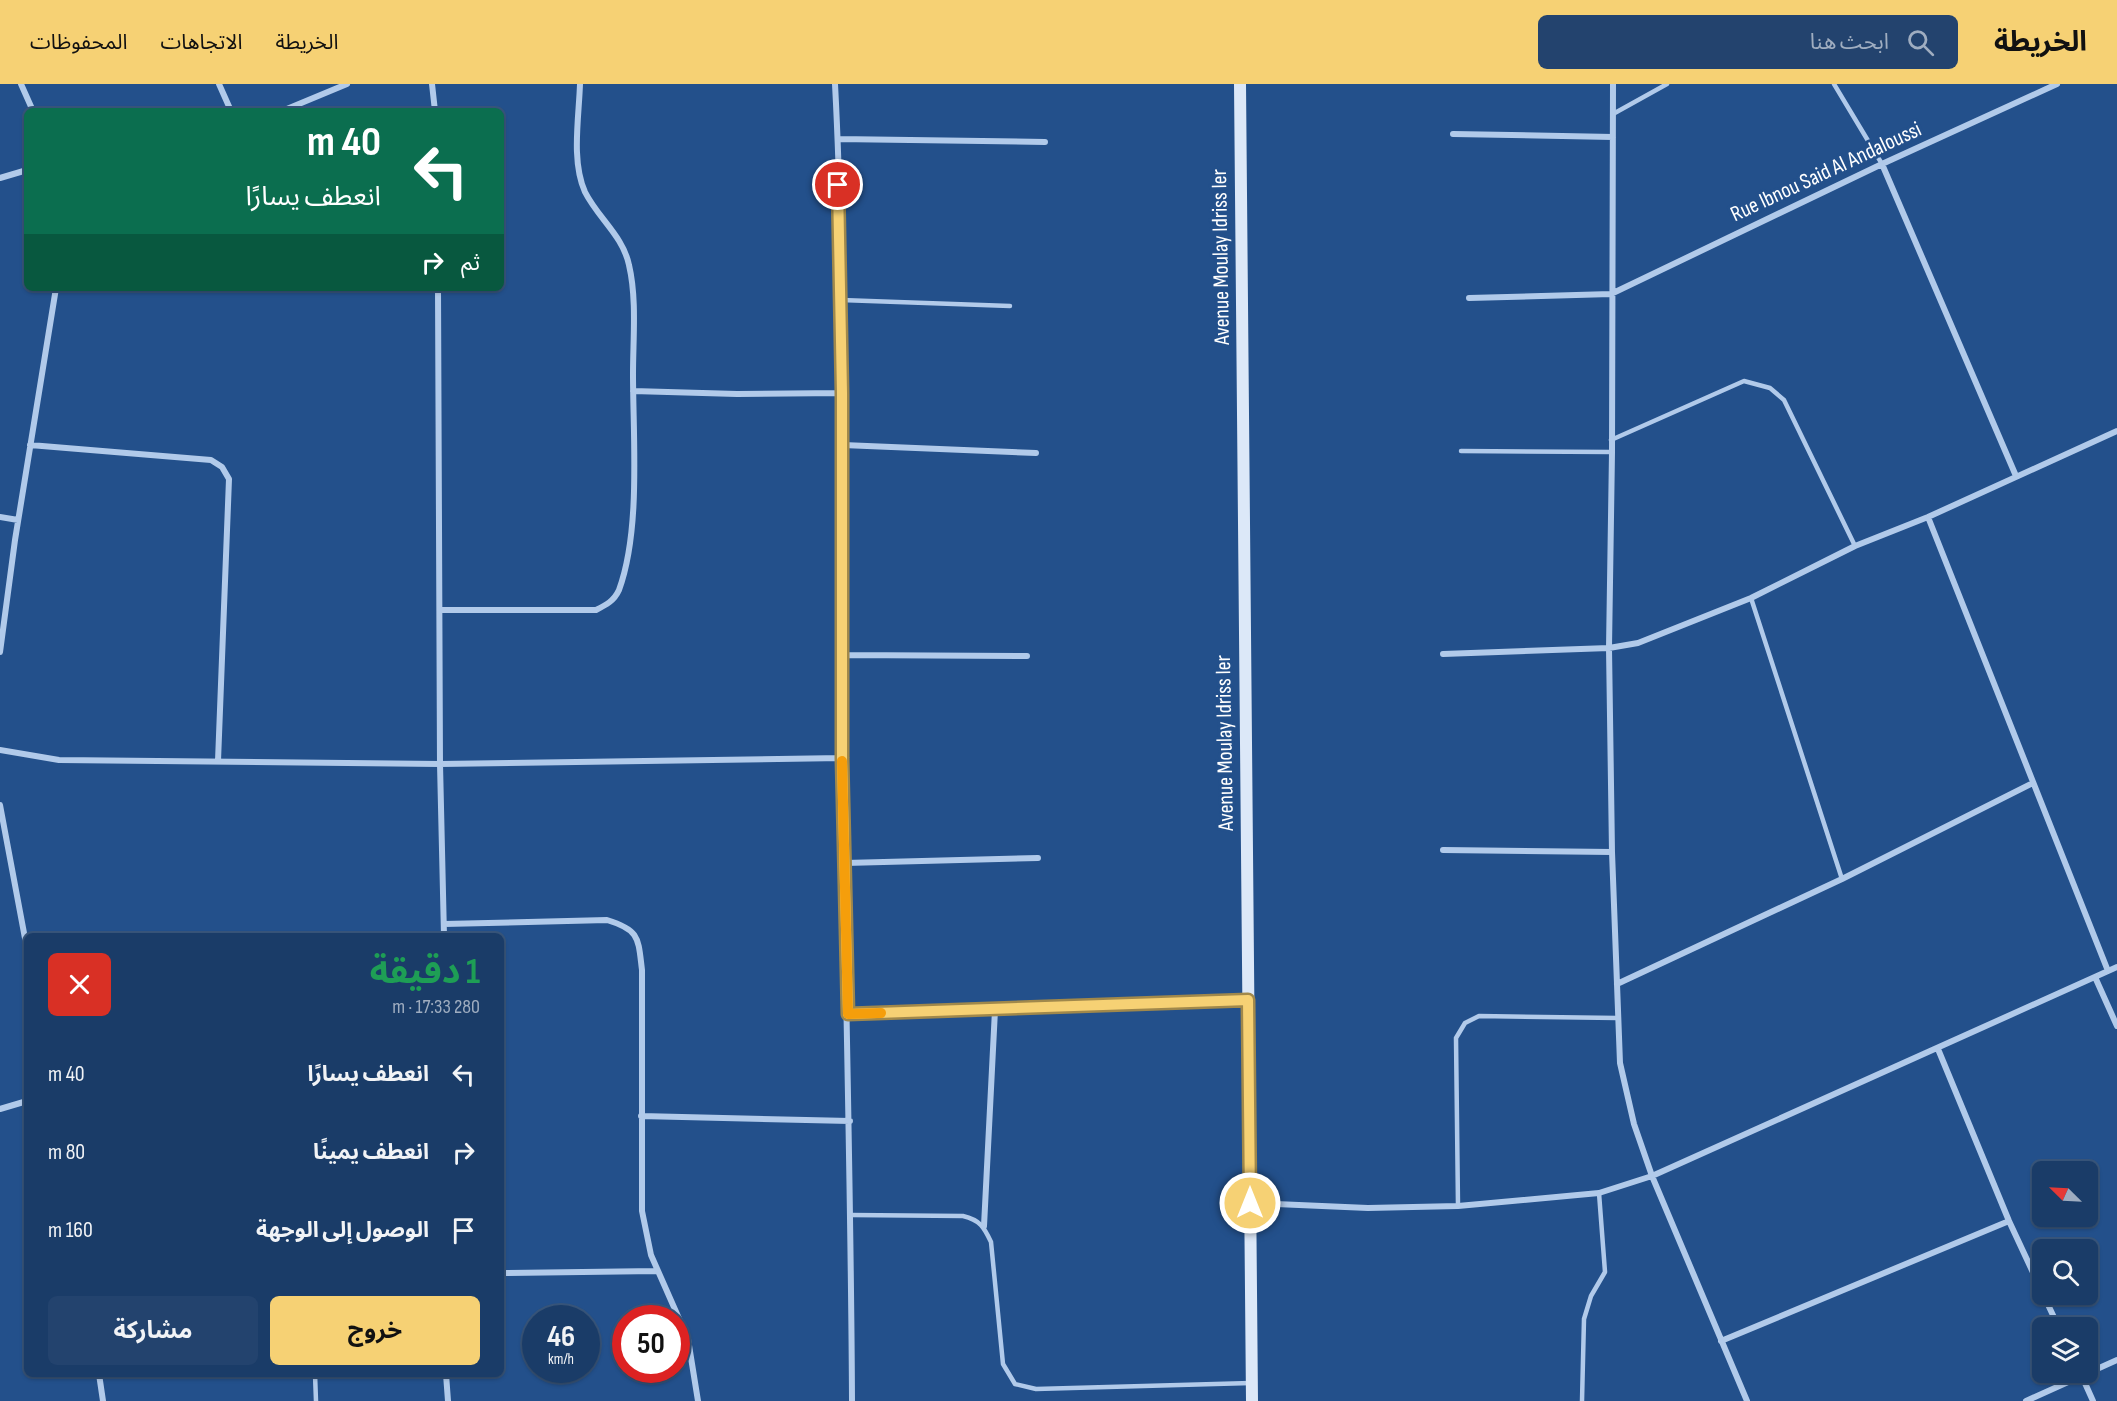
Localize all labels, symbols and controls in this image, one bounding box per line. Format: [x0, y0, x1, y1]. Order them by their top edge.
search box [1538, 15, 1958, 69]
icon: search [1904, 26, 1937, 59]
text: الخريطة [1994, 26, 2087, 59]
text: ابحث هنا [1810, 29, 1889, 56]
text: المحفوظات [30, 30, 127, 55]
text: الاتجاهات [160, 30, 242, 55]
text: الخريطة [275, 30, 338, 55]
street label: Rue Ibnou Said Al Andaloussi [1726, 116, 1926, 228]
text: 40 m [307, 117, 381, 168]
icon: left [402, 132, 480, 210]
pin [812, 159, 863, 210]
icon: arrive [821, 168, 854, 201]
street label: Avenue Moulay Idriss Ier [1206, 169, 1236, 346]
text: انعطف يسارًا [246, 181, 381, 213]
icon: right [416, 246, 449, 279]
text: ثم [461, 250, 480, 277]
street label: Avenue Moulay Idriss Ier [1210, 655, 1240, 832]
text: 1 دقيقة [370, 951, 480, 994]
button: close [48, 953, 111, 1016]
text: 280 m · 17:33 [392, 995, 480, 1019]
icon: left [447, 1058, 480, 1091]
text: 40 m [48, 1061, 85, 1088]
text: انعطف يسارًا [307, 1061, 429, 1088]
icon: right [447, 1136, 480, 1169]
text: 80 m [48, 1139, 85, 1166]
text: انعطف يمينًا [313, 1139, 429, 1166]
north arrow [2032, 1161, 2098, 1227]
map controls [2032, 1161, 2098, 1383]
position arrow [1218, 1171, 1282, 1235]
icon: arrive [447, 1214, 480, 1247]
text: 160 m [48, 1217, 93, 1244]
text: الوصول إلى الوجهة [256, 1217, 429, 1244]
button: search [2032, 1239, 2098, 1305]
button: مشاركة [48, 1296, 258, 1365]
button: خروج [270, 1296, 480, 1365]
speed limit sign: 50 [612, 1305, 690, 1383]
button: layers [2032, 1317, 2098, 1383]
text: 46 [547, 1319, 575, 1355]
text: km/h [548, 1350, 574, 1369]

